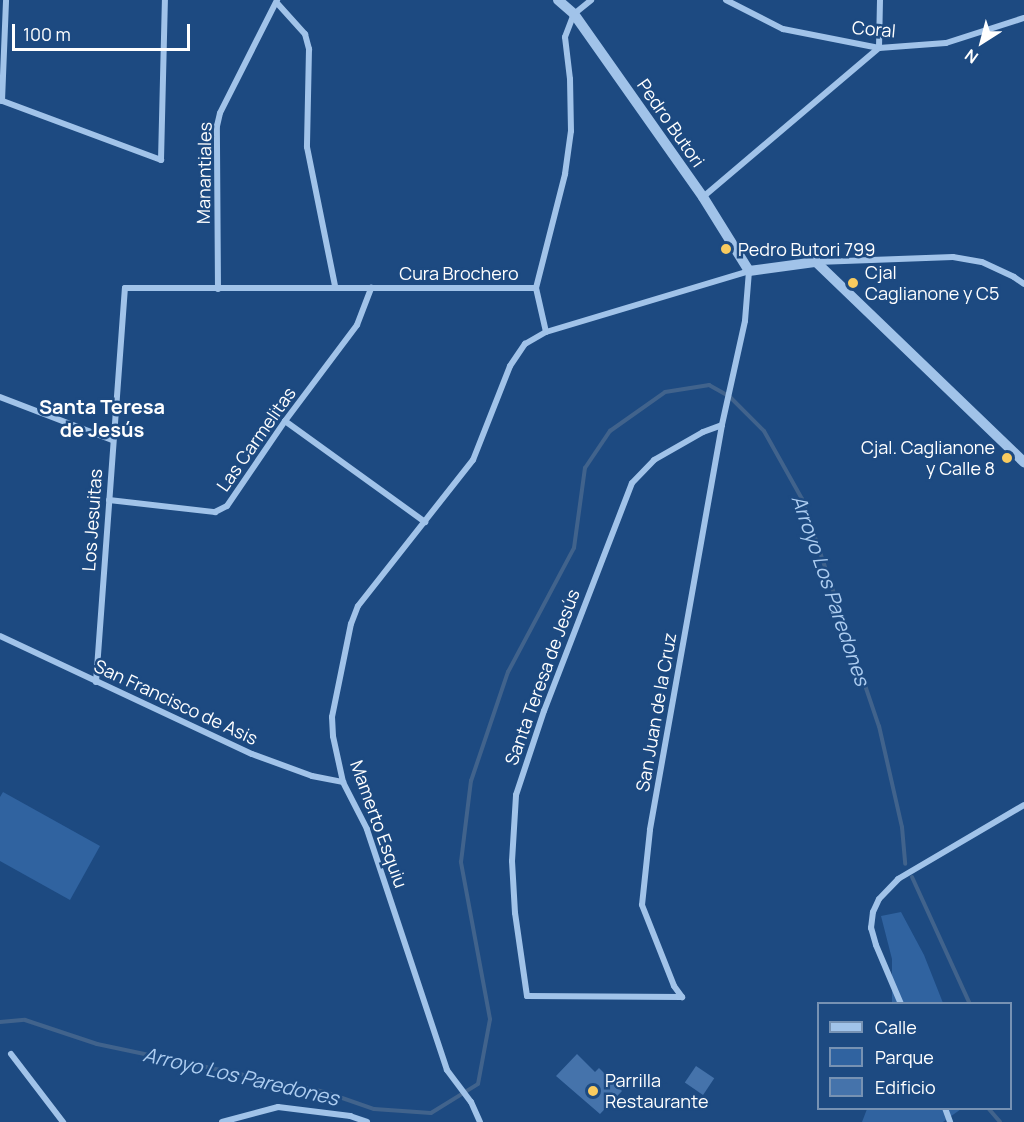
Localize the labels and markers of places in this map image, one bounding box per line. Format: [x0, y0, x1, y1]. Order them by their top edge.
place label: Pedro Butori 799 [738, 238, 875, 260]
marker: Pedro Butori 799 [719, 242, 733, 256]
place label: Cjal Caglianone y C5 [865, 262, 999, 304]
marker: Cjal Caglianone y C5 [846, 276, 860, 290]
place label: Cjal. Caglianone y Calle 8 [861, 437, 995, 480]
marker: Cjal. Caglianone y Calle 8 [1000, 451, 1014, 465]
place label: Parrilla Restaurante [605, 1070, 708, 1112]
marker: Parrilla Restaurante [586, 1084, 600, 1098]

